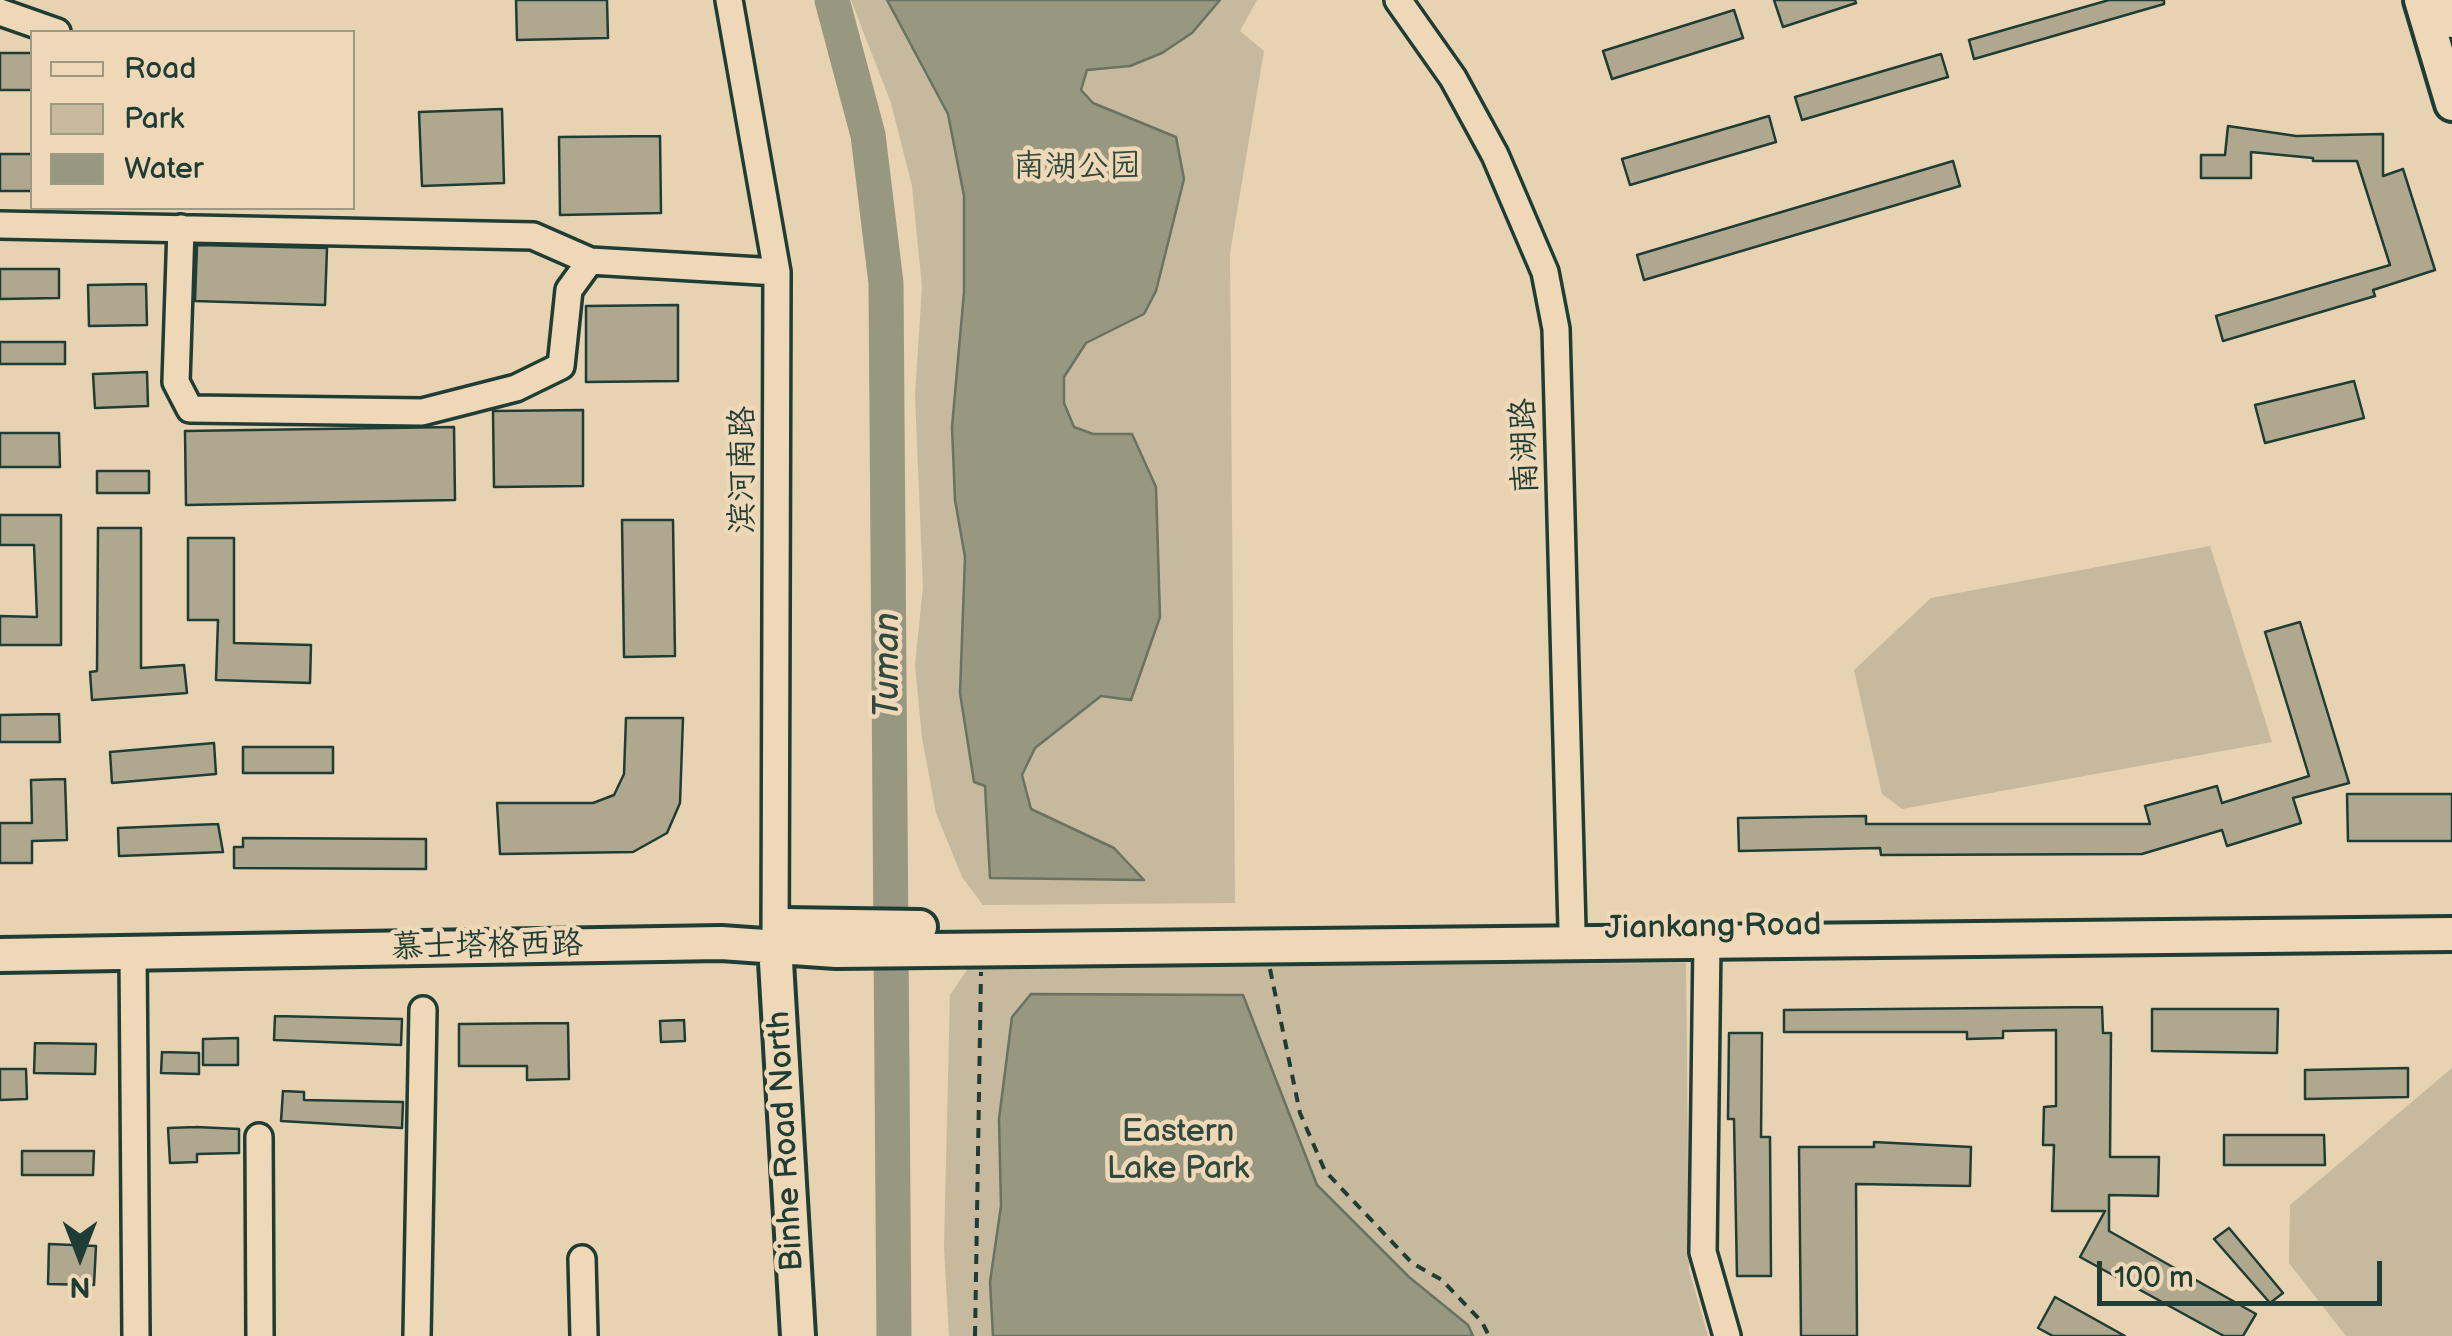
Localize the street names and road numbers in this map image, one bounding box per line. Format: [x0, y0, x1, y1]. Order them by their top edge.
street label: 南湖路 [1505, 397, 1547, 495]
street label: 滨河南路 [725, 406, 763, 534]
street label: Jiankang Road [1604, 907, 1822, 949]
street label: 慕士塔格西路 [391, 926, 583, 968]
street label: Binhe Road North [761, 1010, 813, 1272]

